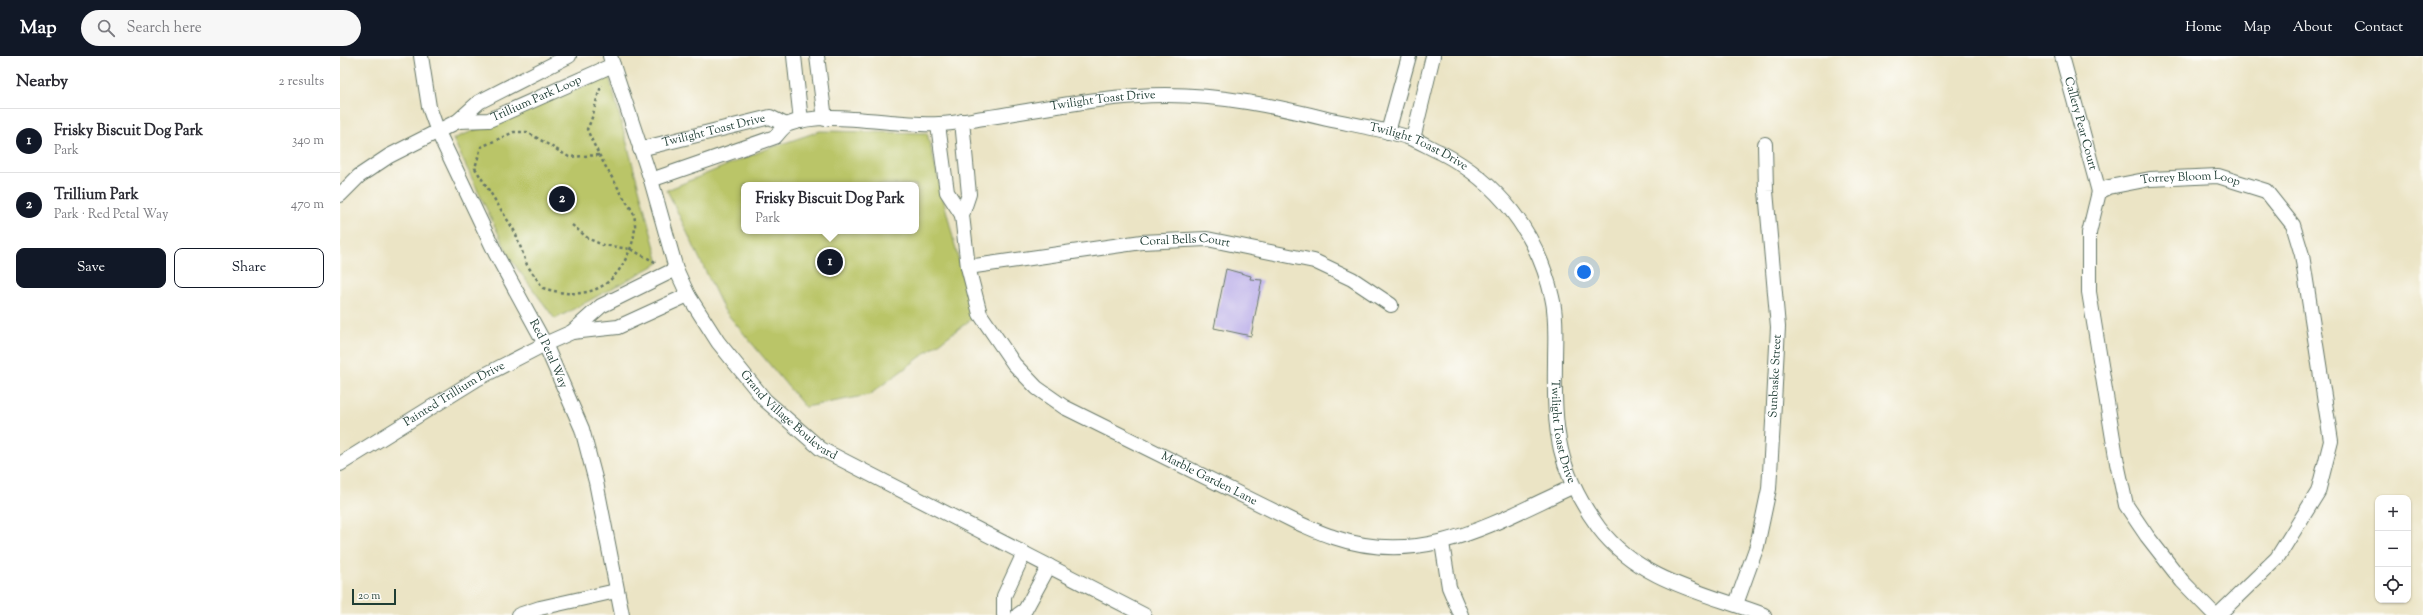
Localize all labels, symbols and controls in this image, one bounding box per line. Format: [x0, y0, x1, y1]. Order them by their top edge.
search box [81, 10, 361, 46]
text: Map [20, 15, 57, 42]
icon: search [95, 17, 117, 39]
text: Search here [127, 18, 202, 39]
text: Home [2185, 18, 2222, 38]
text: Map [2244, 18, 2271, 38]
text: About [2293, 18, 2332, 38]
text: Contact [2354, 18, 2403, 38]
text: Nearby [16, 70, 68, 94]
street label: Trillium Park Loop [488, 71, 585, 127]
text: 2 results [279, 73, 324, 91]
street label: Callery Pear Court [2059, 75, 2102, 172]
street label: Twilight Toast Drive [1049, 86, 1156, 116]
street label: Twilight Toast Drive [660, 109, 768, 152]
street label: Twilight Toast Drive [1368, 119, 1472, 176]
text: Frisky Biscuit Dog Park [54, 121, 203, 142]
text: 1 [27, 132, 31, 150]
text: 340 m [292, 132, 324, 150]
text: Park [54, 142, 79, 160]
street label: Torrey Bloom Loop [2139, 167, 2243, 192]
popup [741, 182, 919, 234]
pin: 2 [549, 184, 575, 214]
text: Trillium Park [54, 185, 139, 206]
text: Frisky Biscuit Dog Park [755, 189, 905, 210]
text: 2 [26, 196, 32, 214]
text: 470 m [291, 196, 324, 214]
text: Park · Red Petal Way [54, 206, 168, 224]
text: Park [755, 210, 780, 228]
street label: Coral Bells Court [1140, 230, 1232, 253]
pin: 1 [817, 247, 843, 277]
button: Save [16, 248, 166, 288]
button: Share [174, 248, 324, 288]
your location [1574, 262, 1594, 282]
street label: Red Petal Way [524, 316, 572, 391]
street label: Sunbaske Street [1764, 334, 1787, 418]
street label: Painted Trillium Drive [400, 357, 509, 431]
street label: Grand Village Boulevard [735, 367, 841, 465]
street label: Twilight Toast Drive [1546, 380, 1580, 487]
street label: Marble Garden Lane [1158, 447, 1261, 511]
map controls [2375, 495, 2411, 603]
button: + [2375, 495, 2411, 531]
button: − [2375, 531, 2411, 567]
button: locate [2375, 567, 2411, 603]
scale bar [352, 587, 396, 606]
text: 20 m [358, 588, 380, 604]

